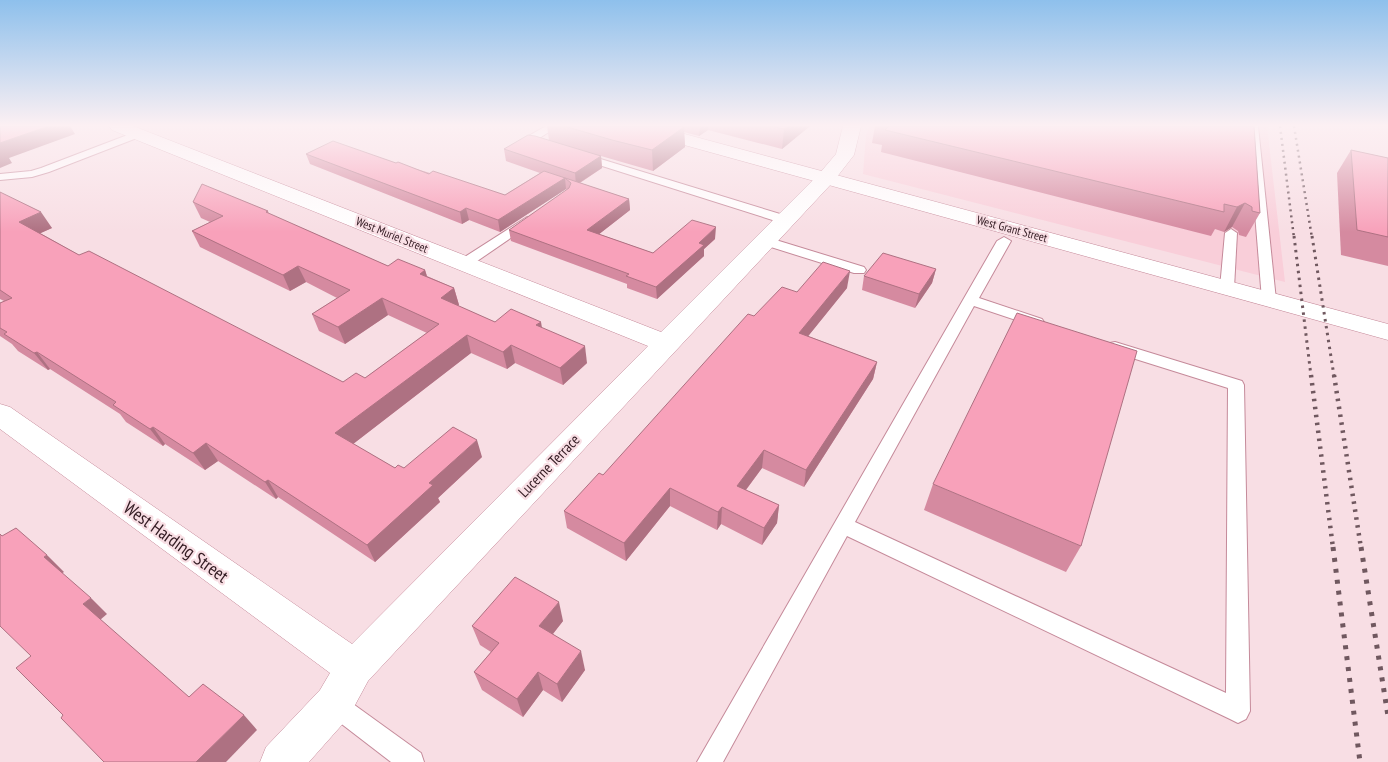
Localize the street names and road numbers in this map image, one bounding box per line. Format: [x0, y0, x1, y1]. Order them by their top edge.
street label: West Grant Street [975, 212, 1050, 245]
street label: West Muriel Street [354, 213, 431, 256]
street label: Lucerne Terrace [514, 430, 583, 501]
street label: West Harding Street [119, 496, 233, 587]

